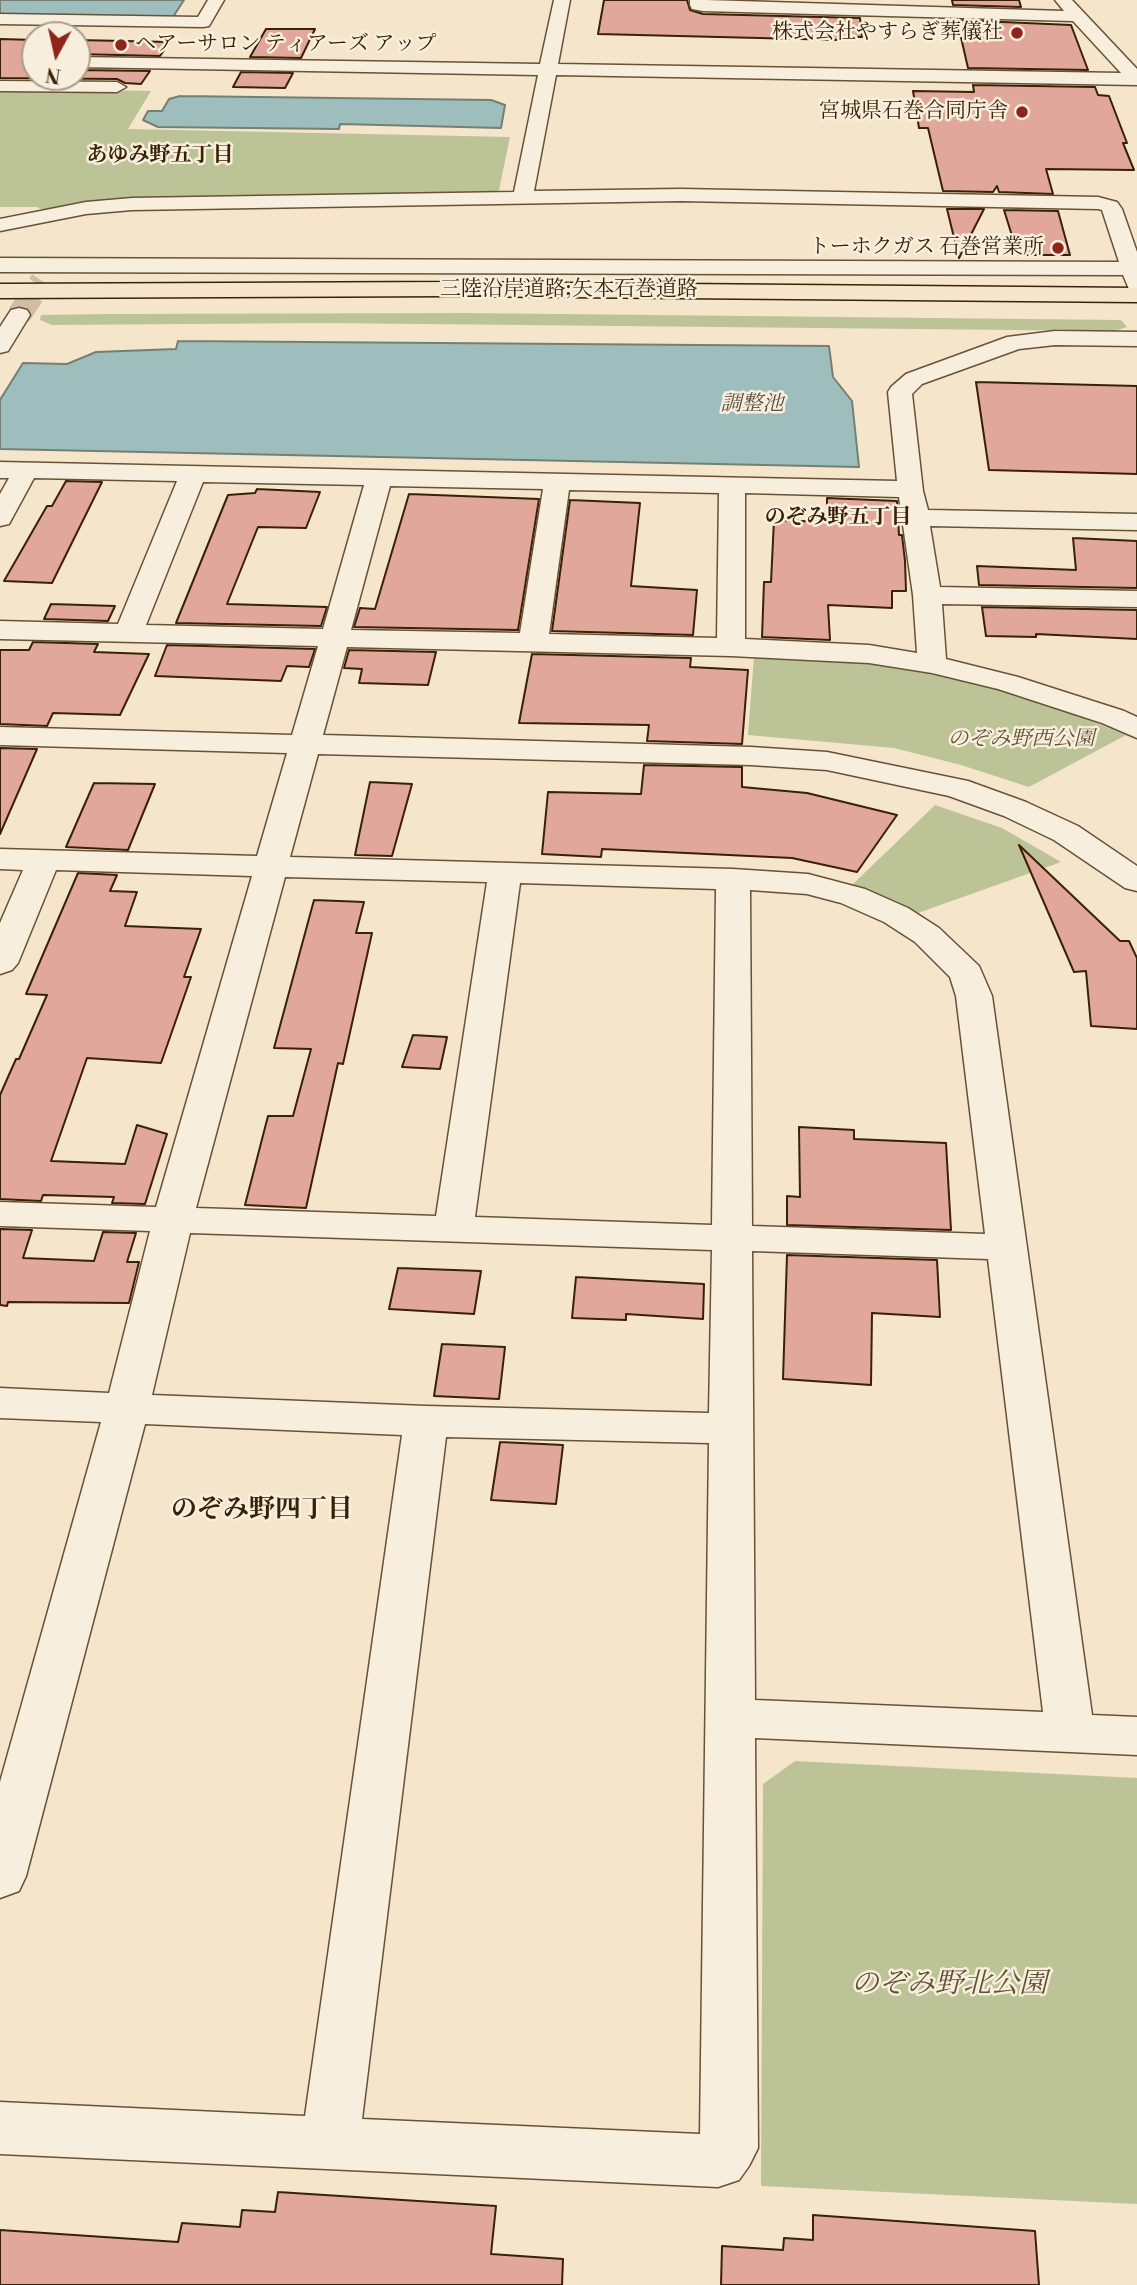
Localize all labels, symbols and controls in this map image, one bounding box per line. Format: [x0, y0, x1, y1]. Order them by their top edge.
place label: 株式会社やすらぎ葬儀社 [772, 20, 1003, 46]
north arrow [21, 21, 91, 91]
marker: 株式会社やすらぎ葬儀社 [1009, 25, 1025, 41]
place label: ヘアーサロン ティアーズ アップ [135, 32, 436, 58]
marker: ヘアーサロン ティアーズ アップ [113, 37, 129, 53]
text: N [44, 62, 62, 88]
place label: 宮城県石巻合同庁舎 [819, 99, 1008, 125]
marker: 宮城県石巻合同庁舎 [1014, 104, 1030, 120]
district label: あゆみ野五丁目 [87, 143, 233, 169]
place label: トーホクガス 石巻営業所 [809, 235, 1044, 261]
marker: トーホクガス 石巻営業所 [1050, 240, 1066, 256]
street label: 三陸沿岸道路;矢本石巻道路 [440, 277, 698, 303]
water label: 調整池 [721, 392, 783, 418]
district label: のぞみ野五丁目 [765, 505, 911, 531]
park label: のぞみ野西公園 [948, 727, 1094, 753]
district label: のぞみ野四丁目 [171, 1495, 353, 1527]
park label: のぞみ野北公園 [851, 1968, 1047, 2002]

